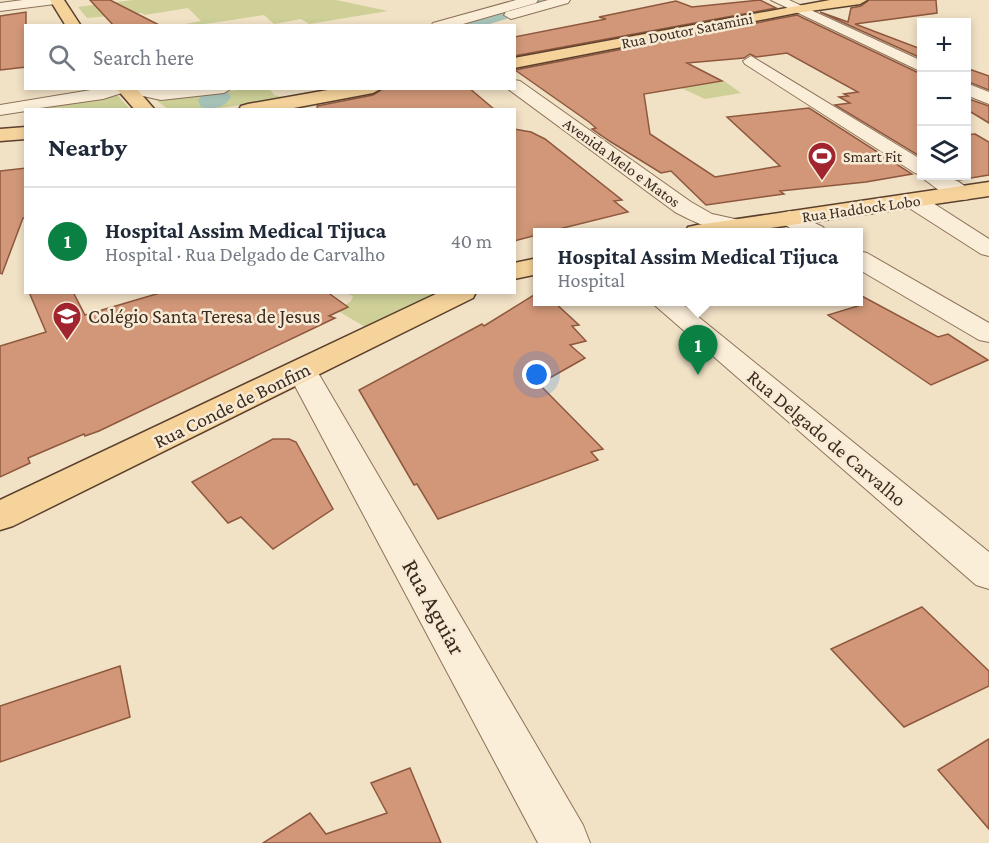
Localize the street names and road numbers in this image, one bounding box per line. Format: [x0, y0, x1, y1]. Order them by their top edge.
street label: Rua Doutor Satamini [620, 9, 754, 52]
street label: Avenida Melo e Matos [560, 114, 683, 210]
street label: Rua Haddock Lobo [801, 192, 921, 225]
street label: Rua Conde de Bonfim [150, 358, 314, 452]
street label: Rua Delgado de Carvalho [743, 365, 911, 512]
street label: Rua Aguiar [397, 554, 472, 660]

